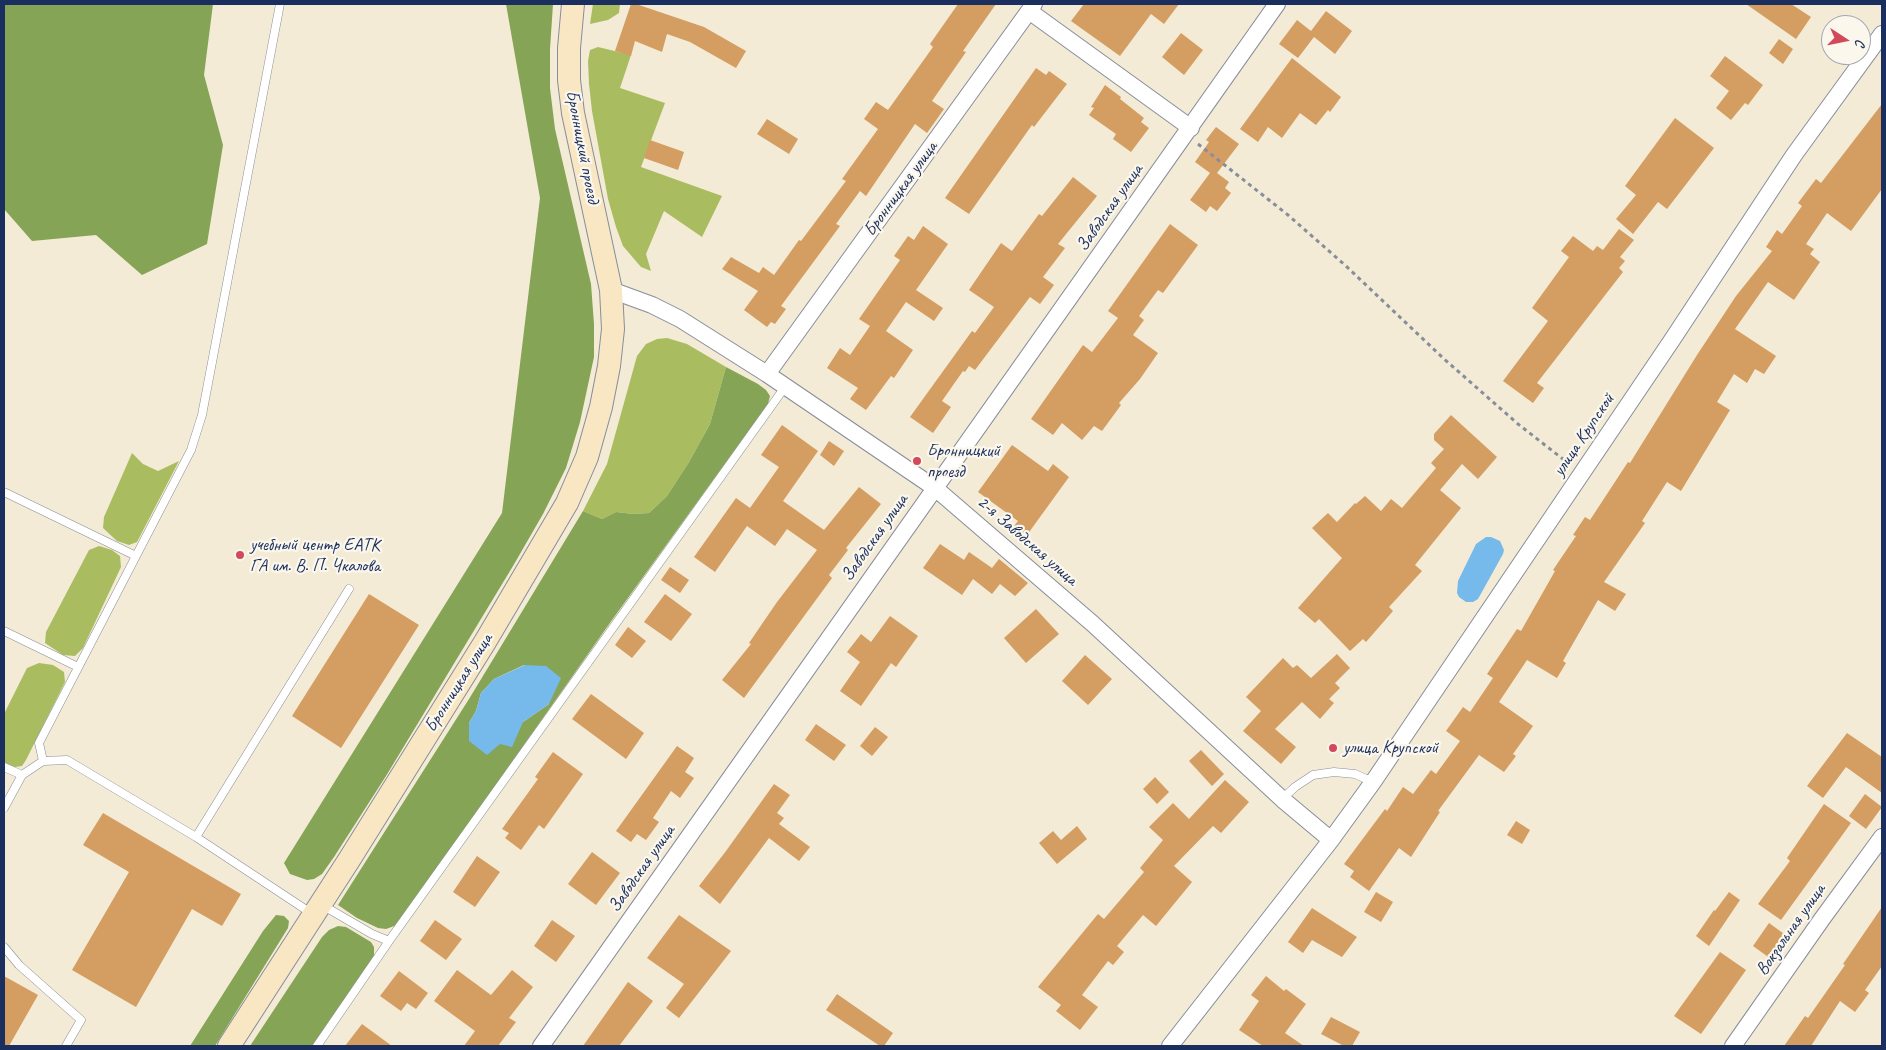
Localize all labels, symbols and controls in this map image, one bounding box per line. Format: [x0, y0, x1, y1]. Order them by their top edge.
north arrow [1821, 15, 1871, 65]
text: С [1851, 38, 1869, 48]
street label: Бронницкий проезд [560, 89, 604, 205]
street label: Бронницкая улица [859, 137, 943, 241]
street label: Заводская улица [1072, 160, 1148, 256]
street label: улица Крупской [1548, 390, 1620, 480]
place label: Бронницкий проезд [927, 440, 1000, 482]
marker: Бронницкий проезд [911, 455, 923, 467]
street label: Заводская улица [837, 490, 913, 586]
street label: 2-я Заводская улица [972, 491, 1082, 591]
place label: учебный центр ЕАТК ГА им. В. П. Чкалова [250, 534, 380, 576]
marker: учебный центр ЕАТК ГА им. В. П. Чкалова [234, 549, 246, 561]
street label: Бронницкая улица [420, 630, 498, 736]
place label: улица Крупской [1343, 737, 1438, 759]
marker: улица Крупской [1327, 742, 1339, 754]
street label: Заводская улица [604, 821, 680, 917]
street label: Вокзальная улица [1752, 880, 1830, 980]

